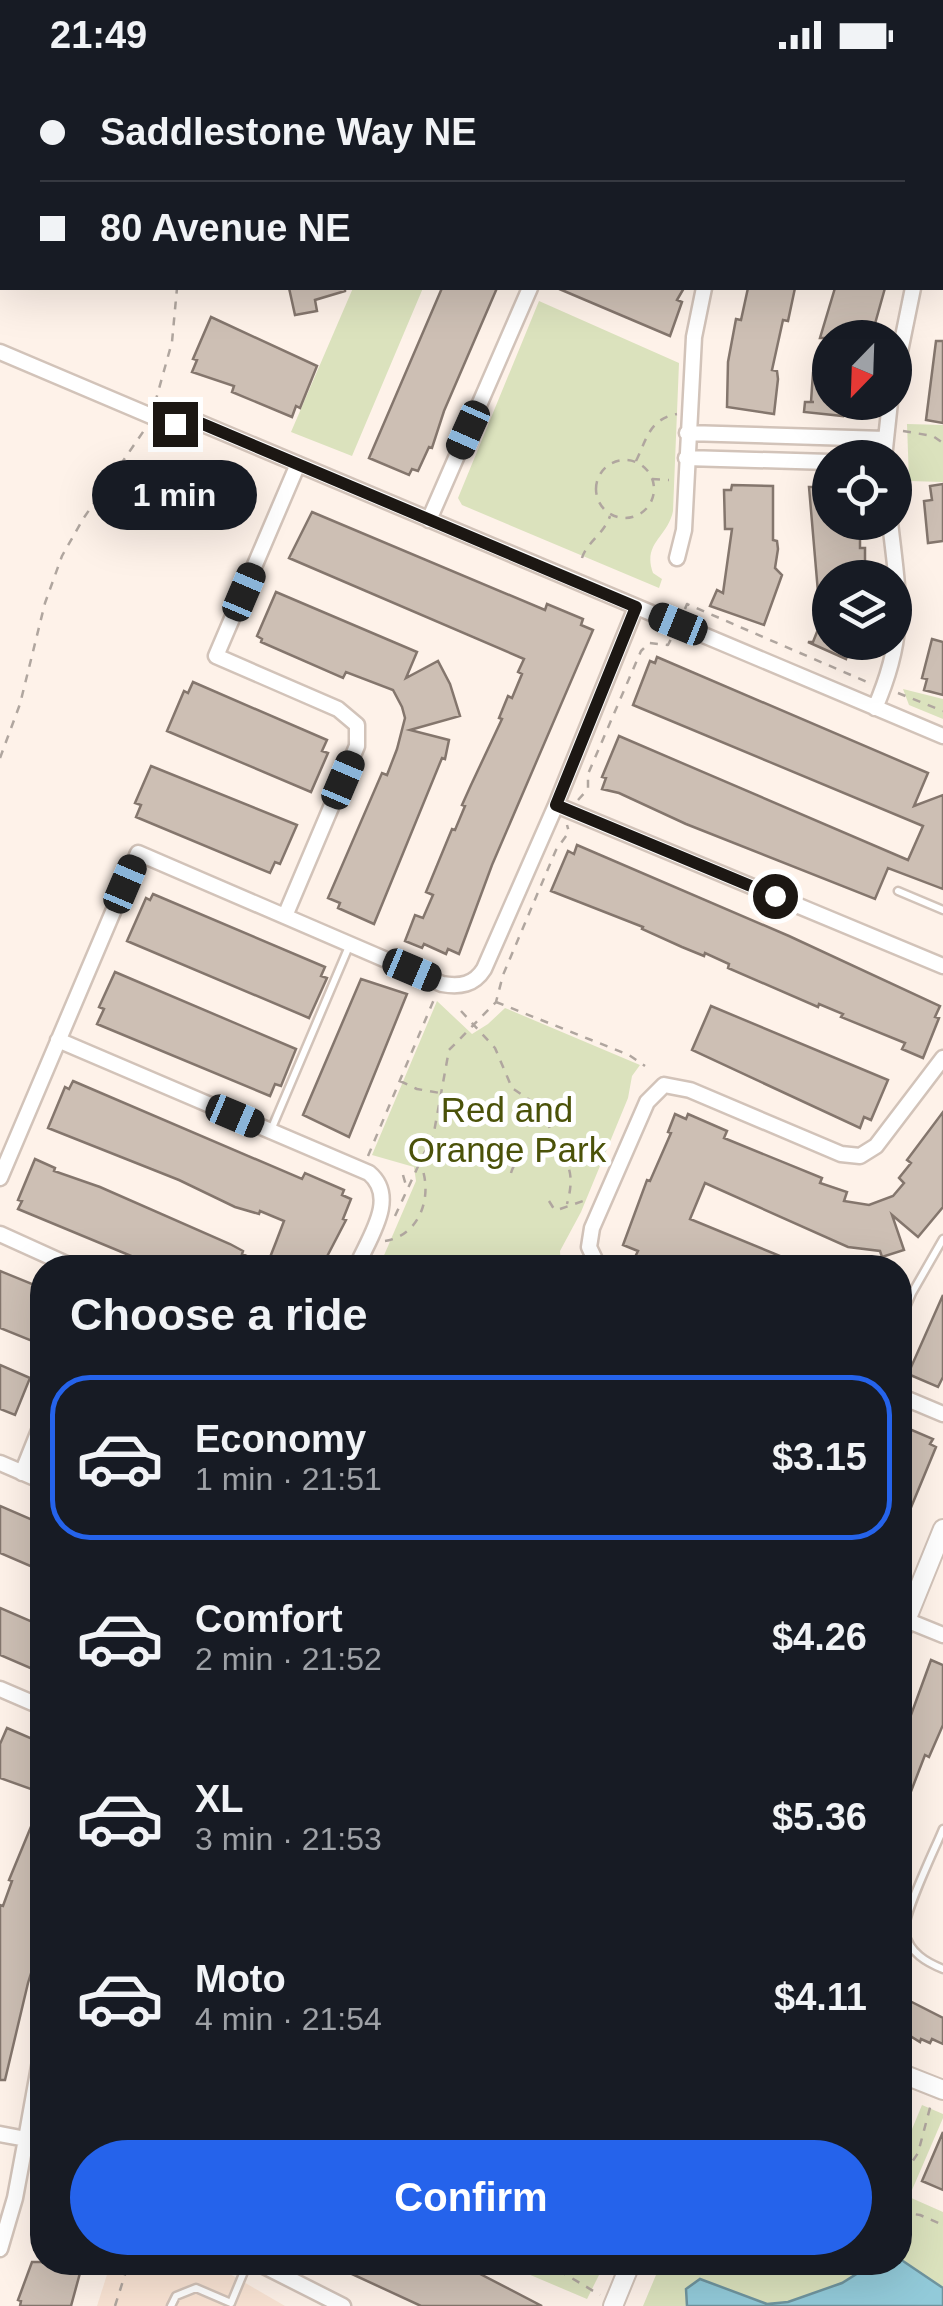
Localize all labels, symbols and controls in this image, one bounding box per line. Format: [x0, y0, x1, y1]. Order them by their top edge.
text: 21:49 [50, 14, 147, 56]
text: Saddlestone Way NE [100, 111, 477, 153]
text: 80 Avenue NE [100, 207, 351, 249]
north arrow [812, 320, 912, 420]
map controls [812, 320, 912, 660]
car [442, 396, 494, 464]
route end [153, 402, 198, 447]
button: locate [812, 440, 912, 540]
callout: 1 min [92, 459, 258, 529]
text: 1 min [133, 477, 216, 513]
car [218, 559, 270, 625]
button: layers [812, 560, 912, 660]
car [645, 599, 711, 649]
car [317, 747, 369, 813]
car [99, 851, 151, 917]
route start [753, 874, 798, 919]
car [379, 944, 445, 996]
car [202, 1090, 268, 1142]
park label: Red and Orange Park [408, 1090, 607, 1169]
text: Choose a ride [70, 1289, 368, 1340]
icon: car [75, 1413, 165, 1503]
text: Economy [195, 1418, 366, 1460]
text: $3.15 [772, 1436, 867, 1478]
text: 1 min · 21:51 [195, 1461, 382, 1497]
icon: car [75, 1593, 165, 1683]
text: Comfort [195, 1598, 343, 1640]
text: $4.26 [772, 1616, 867, 1658]
text: 2 min · 21:52 [195, 1641, 382, 1677]
icon: car [75, 1773, 165, 1863]
text: XL [195, 1778, 244, 1820]
text: $5.36 [772, 1796, 867, 1838]
text: 3 min · 21:53 [195, 1821, 382, 1857]
icon: car [75, 1953, 165, 2043]
text: Moto [195, 1958, 286, 2000]
text: $4.11 [774, 1976, 867, 2018]
text: 4 min · 21:54 [195, 2001, 382, 2037]
button: Confirm [70, 2140, 872, 2255]

